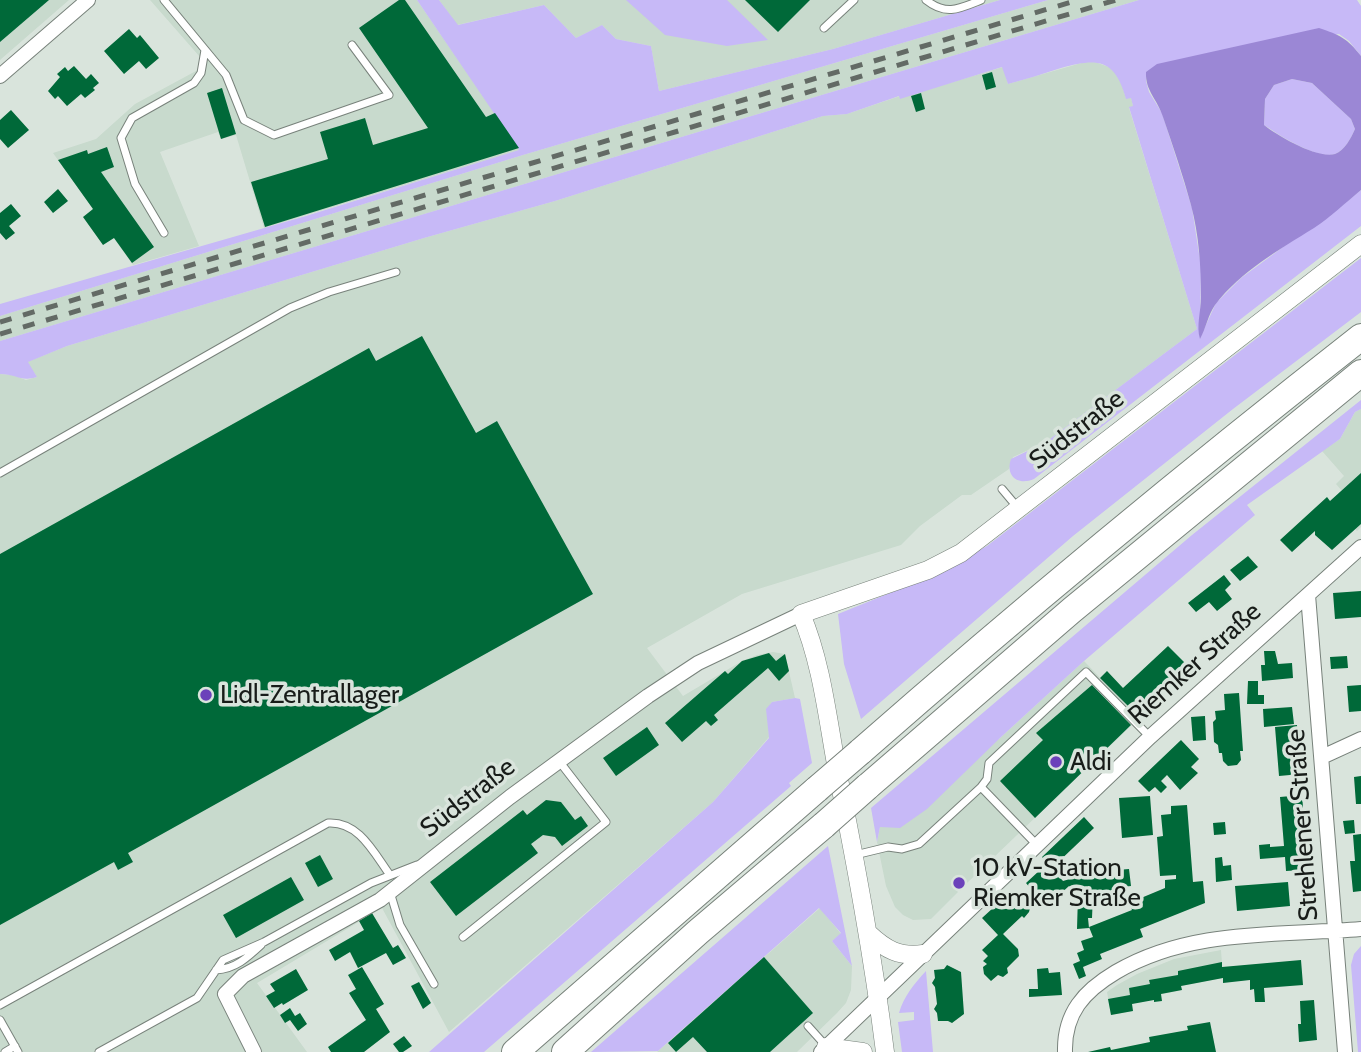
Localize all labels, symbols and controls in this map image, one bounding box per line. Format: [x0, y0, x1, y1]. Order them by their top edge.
street label: Südstraße [1024, 383, 1130, 477]
street label: Riemker Straße [1122, 596, 1268, 732]
place label: Lidl-Zentrallager [220, 679, 399, 711]
marker: Lidl-Zentrallager [198, 687, 214, 703]
street label: Strehlener Straße [1281, 728, 1325, 922]
place label: Aldi [1070, 746, 1112, 778]
street label: Südstraße [415, 751, 521, 845]
marker: Aldi [1048, 754, 1064, 770]
place label: 10 kV-Station Riemker Straße [973, 852, 1141, 914]
marker: 10 kV-Station Riemker Straße [951, 875, 967, 891]

